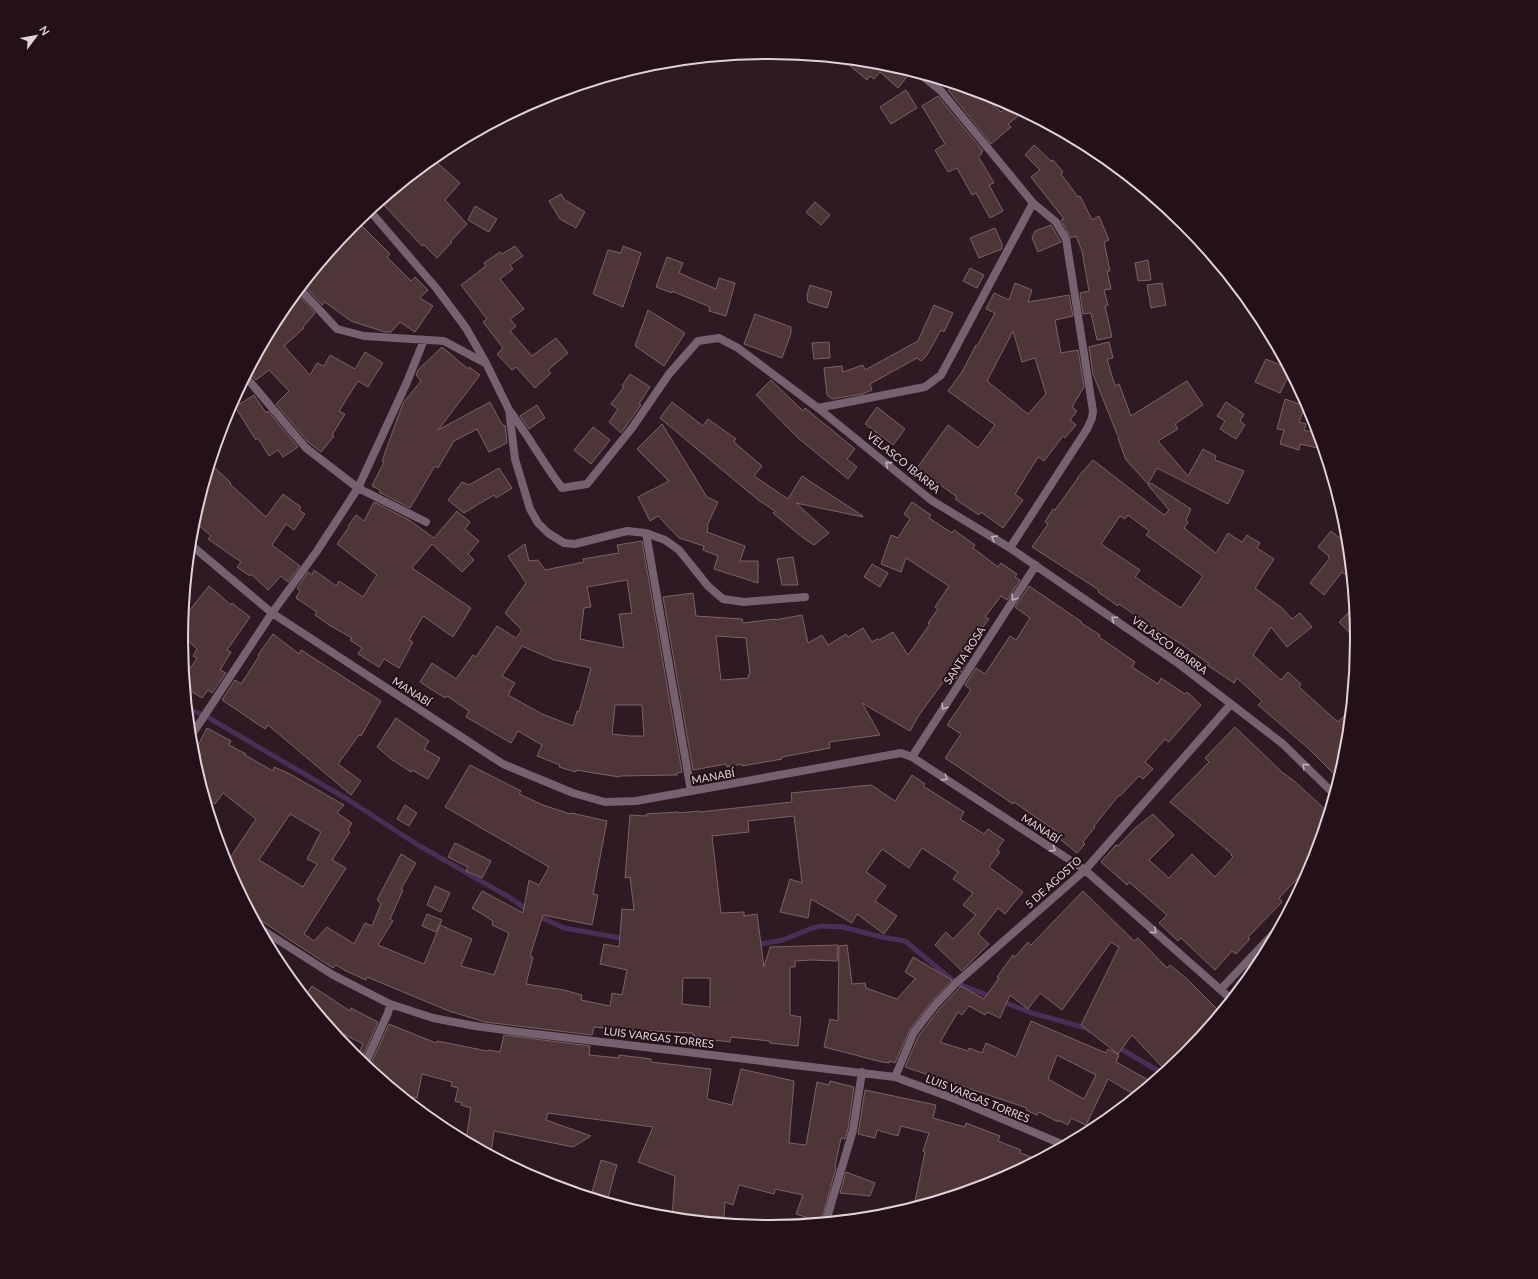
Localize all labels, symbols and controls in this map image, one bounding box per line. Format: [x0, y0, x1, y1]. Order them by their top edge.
north arrow [16, 16, 56, 56]
text: N [37, 23, 53, 37]
street label: VELASCO IBARRA [865, 428, 944, 496]
one-way arrow [885, 462, 893, 469]
one-way arrow [991, 536, 998, 543]
one-way arrow [1012, 593, 1019, 600]
street label: VELASCO IBARRA [1130, 613, 1211, 677]
one-way arrow [1111, 616, 1118, 624]
street label: SANTA ROSA [941, 623, 988, 686]
street label: MANABÍ [390, 674, 435, 709]
one-way arrow [941, 703, 949, 710]
one-way arrow [1302, 763, 1310, 771]
street label: MANABÍ [690, 766, 737, 786]
one-way arrow [940, 773, 947, 780]
street label: MANABÍ [1019, 811, 1064, 846]
one-way arrow [1049, 844, 1056, 851]
street label: 5 DE AGOSTO [1022, 853, 1084, 911]
one-way arrow [1149, 926, 1157, 933]
street label: LUIS VARGAS TORRES [603, 1024, 715, 1050]
street label: LUIS VARGAS TORRES [924, 1071, 1032, 1125]

